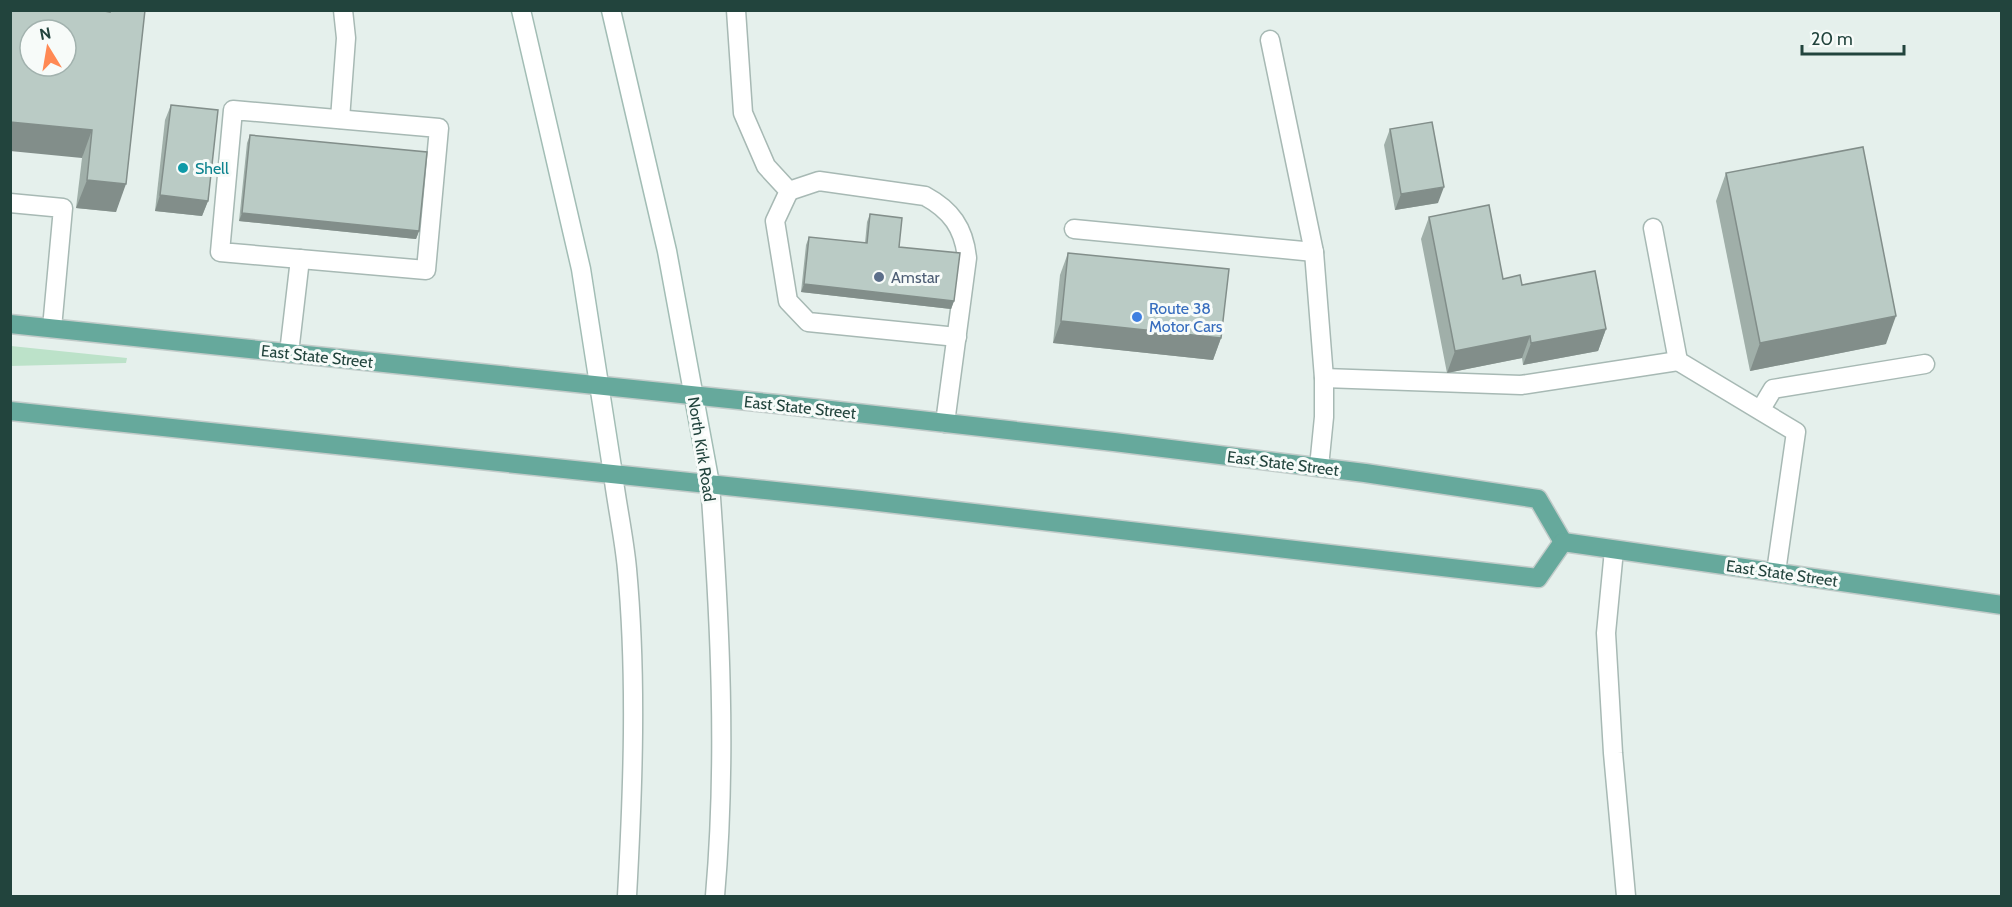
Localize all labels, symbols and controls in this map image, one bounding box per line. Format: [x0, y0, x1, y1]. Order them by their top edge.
north arrow [18, 18, 78, 78]
scale bar [1802, 18, 1904, 56]
text: N [38, 23, 53, 44]
text: 20 m [1811, 28, 1853, 50]
place label: Shell [195, 159, 229, 178]
marker: Shell [176, 161, 190, 175]
place label: Amstar [891, 268, 941, 287]
marker: Amstar [872, 270, 886, 284]
place label: Route 38 Motor Cars [1149, 299, 1223, 336]
marker: Route 38 Motor Cars [1130, 310, 1144, 324]
street label: East State Street [260, 341, 374, 372]
street label: East State Street [743, 392, 857, 423]
street label: North Kirk Road [684, 395, 719, 503]
street label: East State Street [1226, 447, 1340, 480]
street label: East State Street [1725, 556, 1840, 591]

